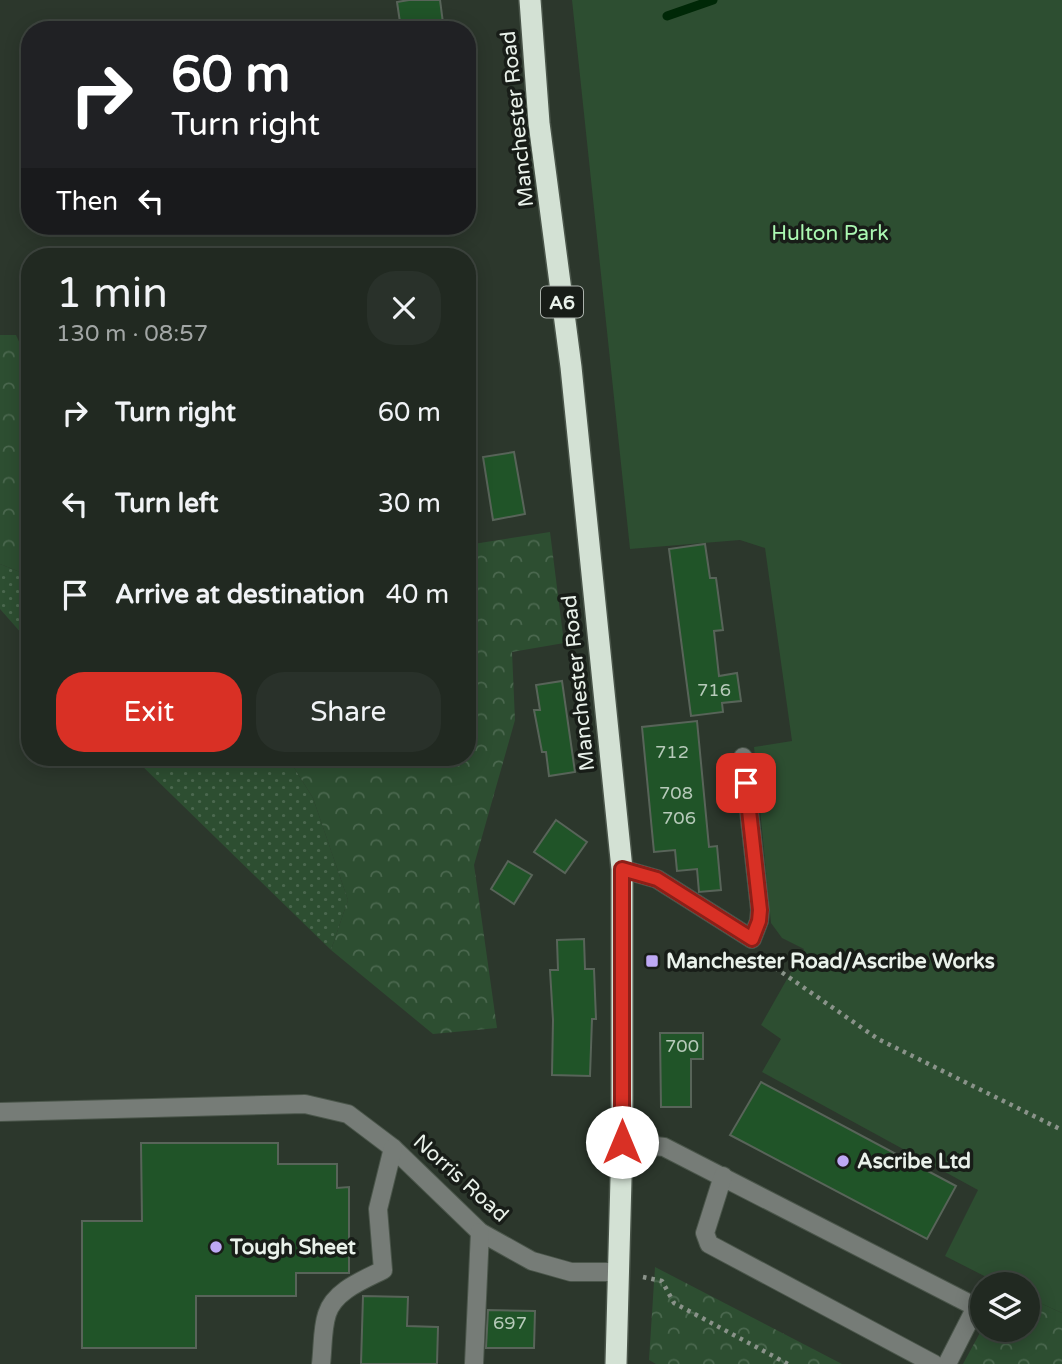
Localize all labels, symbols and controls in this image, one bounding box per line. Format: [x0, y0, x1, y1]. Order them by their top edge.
street label: Manchester Road [496, 30, 539, 208]
text: 60 m [171, 46, 290, 105]
icon: right [56, 49, 147, 140]
text: Turn right [171, 106, 320, 144]
icon: left [132, 182, 170, 220]
text: Then [56, 186, 118, 217]
park label: Hulton Park [771, 221, 889, 246]
text: 1 min [56, 268, 168, 319]
button: close [367, 271, 441, 345]
road number: A6 [541, 286, 583, 318]
text: 130 m · 08:57 [56, 320, 208, 348]
icon: right [56, 394, 94, 432]
text: Turn right [115, 397, 236, 428]
text: 60 m [378, 397, 441, 428]
icon: left [56, 485, 94, 523]
text: Turn left [115, 488, 218, 519]
text: 30 m [378, 488, 441, 519]
icon: arrive [56, 576, 94, 614]
text: Arrive at destination [115, 579, 365, 610]
text: 40 m [386, 579, 449, 610]
street label: Manchester Road [557, 594, 600, 772]
button: Exit [56, 672, 242, 752]
button: Share [256, 672, 441, 752]
house number: 716 [697, 679, 731, 701]
house number: 712 [655, 741, 689, 763]
pin [716, 753, 776, 813]
icon: arrive [727, 764, 765, 802]
house number: 708 [659, 782, 693, 804]
house number: 706 [662, 807, 696, 829]
place label: Manchester Road/Ascribe Works [666, 949, 995, 974]
marker: Manchester Road/Ascribe Works [644, 953, 660, 969]
house number: 700 [665, 1035, 699, 1057]
position arrow [585, 1105, 659, 1179]
street label: Norris Road [408, 1129, 513, 1227]
place label: Ascribe Ltd [857, 1149, 971, 1174]
marker: Ascribe Ltd [835, 1153, 851, 1169]
place label: Tough Sheet [229, 1235, 356, 1260]
marker: Tough Sheet [208, 1239, 224, 1255]
map controls [970, 1272, 1040, 1342]
button: layers [970, 1272, 1040, 1342]
house number: 697 [493, 1312, 527, 1334]

